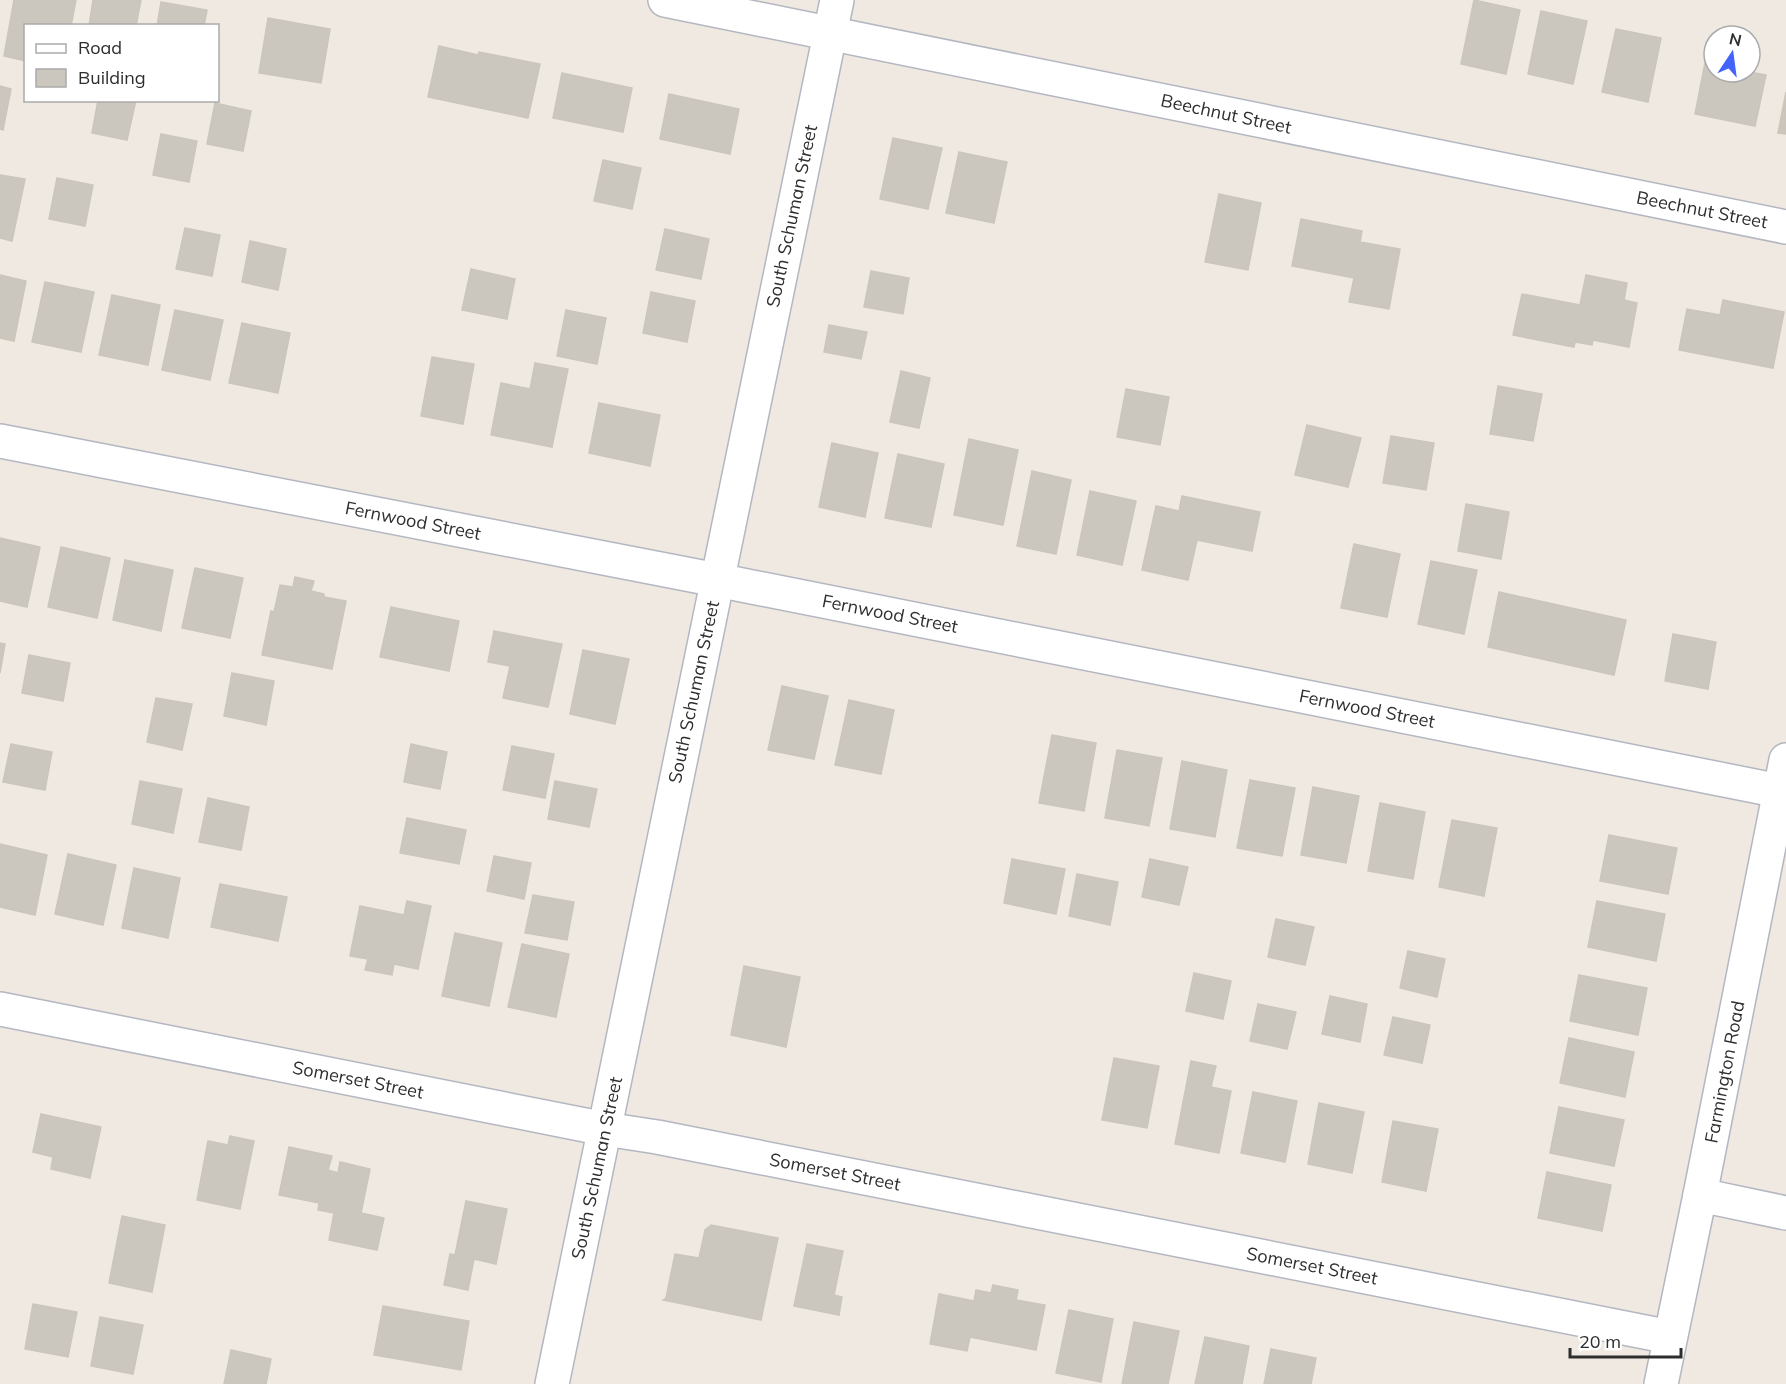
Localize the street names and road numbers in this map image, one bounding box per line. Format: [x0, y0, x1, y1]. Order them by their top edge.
street label: Beechnut Street [1159, 88, 1294, 139]
street label: South Schuman Street [761, 122, 822, 309]
street label: Beechnut Street [1635, 186, 1770, 233]
street label: Fernwood Street [343, 496, 483, 545]
street label: Fernwood Street [820, 589, 960, 638]
street label: South Schuman Street [663, 598, 724, 785]
street label: Fernwood Street [1297, 684, 1437, 733]
street label: Farmington Road [1699, 999, 1750, 1145]
street label: Somerset Street [291, 1056, 426, 1103]
street label: South Schuman Street [566, 1074, 627, 1261]
street label: Somerset Street [768, 1148, 903, 1195]
street label: Somerset Street [1245, 1242, 1380, 1289]

